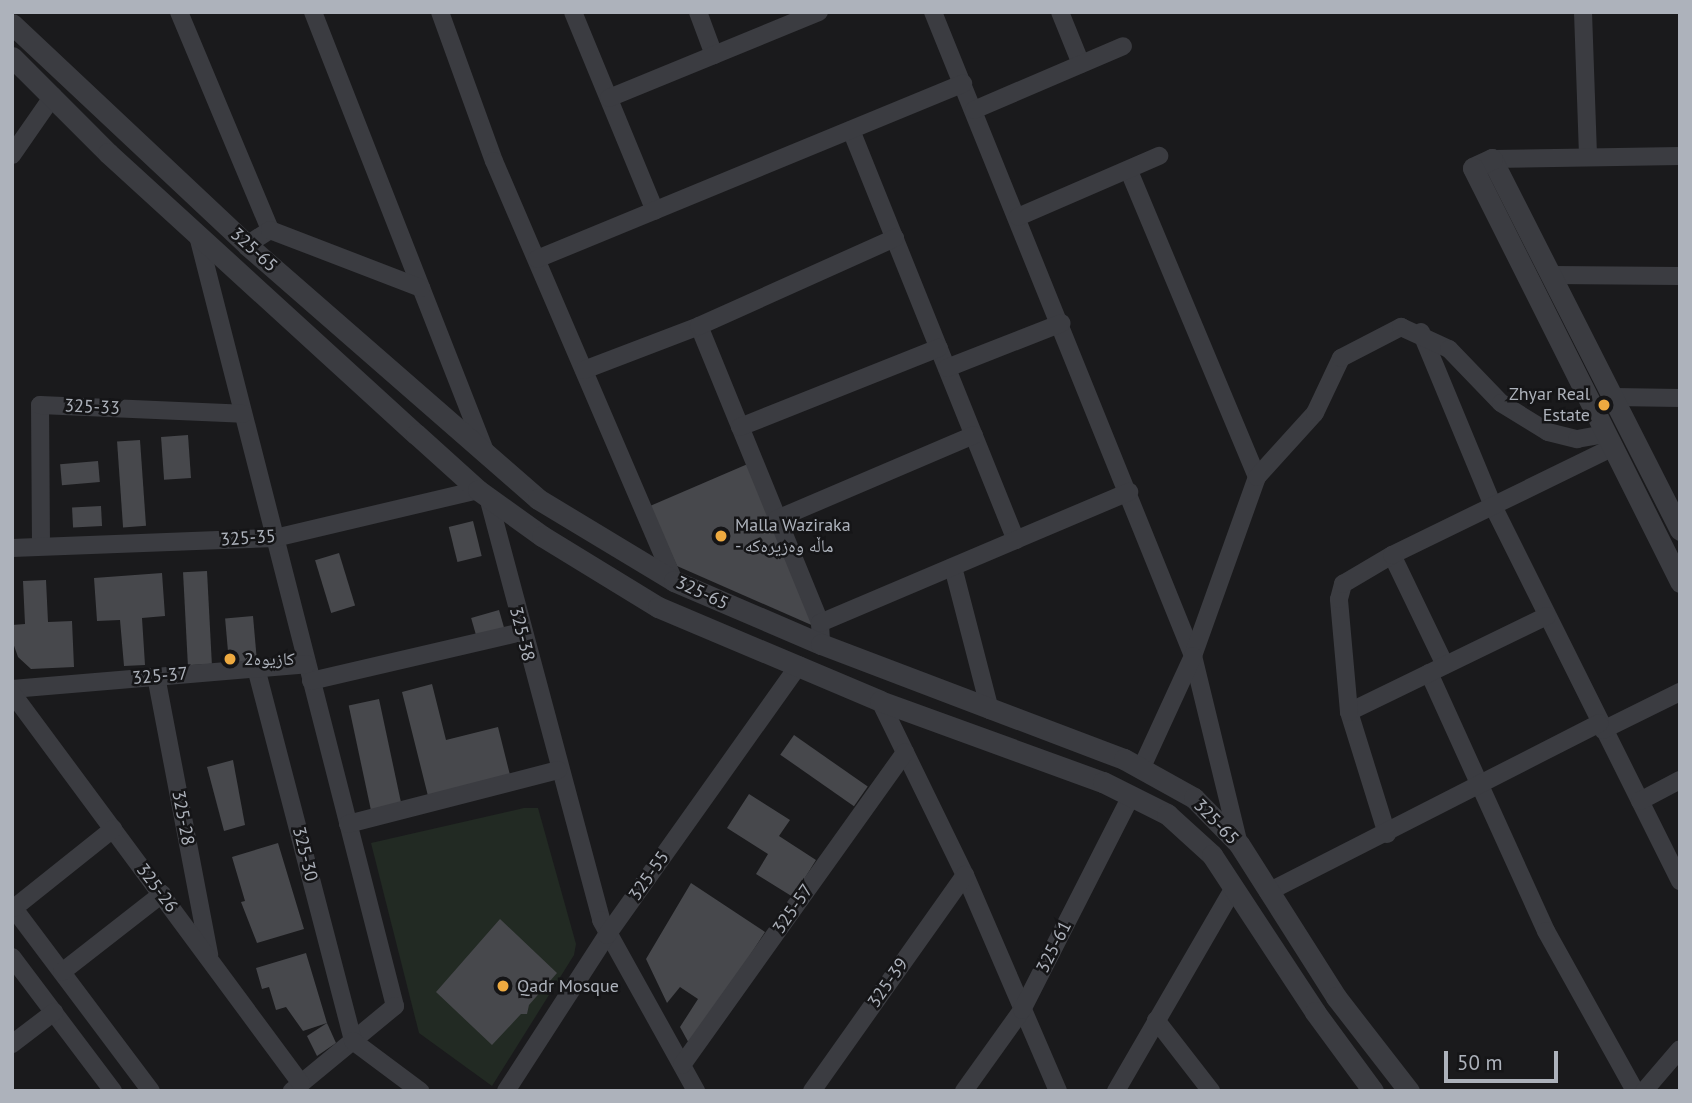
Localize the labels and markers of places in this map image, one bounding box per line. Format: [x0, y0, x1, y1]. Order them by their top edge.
place label: Zhyar Real Estate [1509, 384, 1590, 426]
marker: Zhyar Real Estate [1596, 397, 1612, 413]
place label: Malla Waziraka - ماڵە وەزیرەکە [735, 515, 851, 558]
marker: Malla Waziraka - ماڵە وەزیرەکە [713, 528, 729, 544]
place label: كازيوه2 [244, 648, 295, 670]
marker: كازيوه2 [222, 651, 238, 667]
place label: Qadr Mosque [517, 975, 619, 997]
marker: Qadr Mosque [495, 978, 511, 994]

